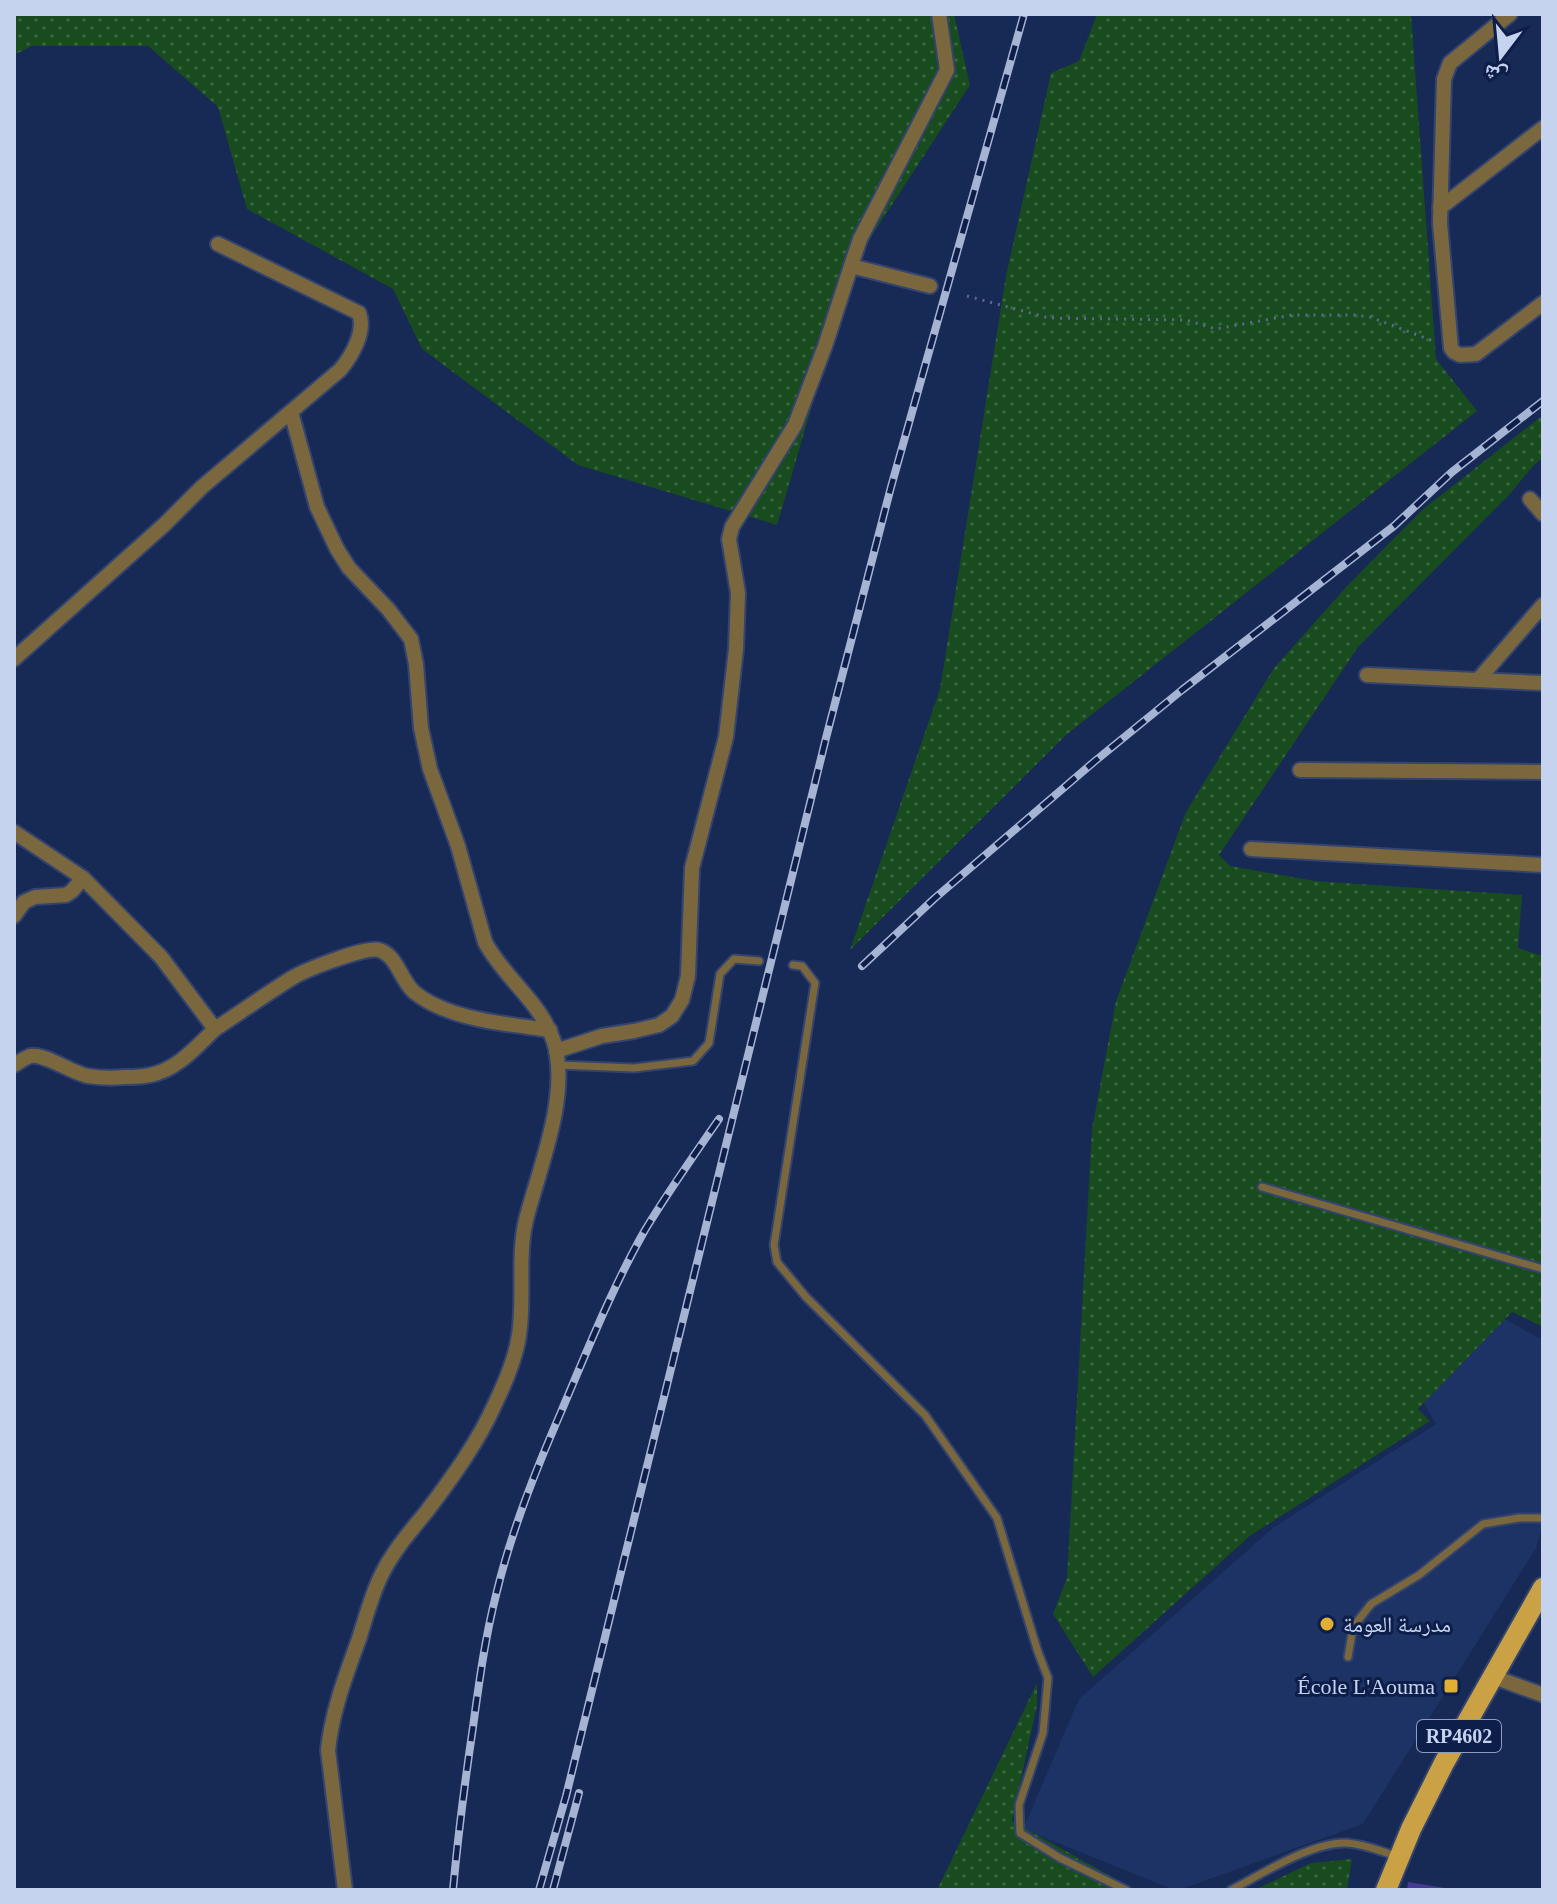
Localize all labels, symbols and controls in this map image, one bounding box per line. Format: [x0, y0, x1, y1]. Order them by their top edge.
north arrow [1461, 16, 1541, 96]
text: ش [1481, 59, 1511, 90]
place label: مدرسة العومة [1343, 1612, 1451, 1637]
marker: مدرسة العومة [1318, 1615, 1336, 1633]
place label: École L'Aouma [1297, 1674, 1435, 1699]
marker: École L'Aouma [1442, 1677, 1460, 1695]
road number: RP4602 [1417, 1720, 1501, 1752]

